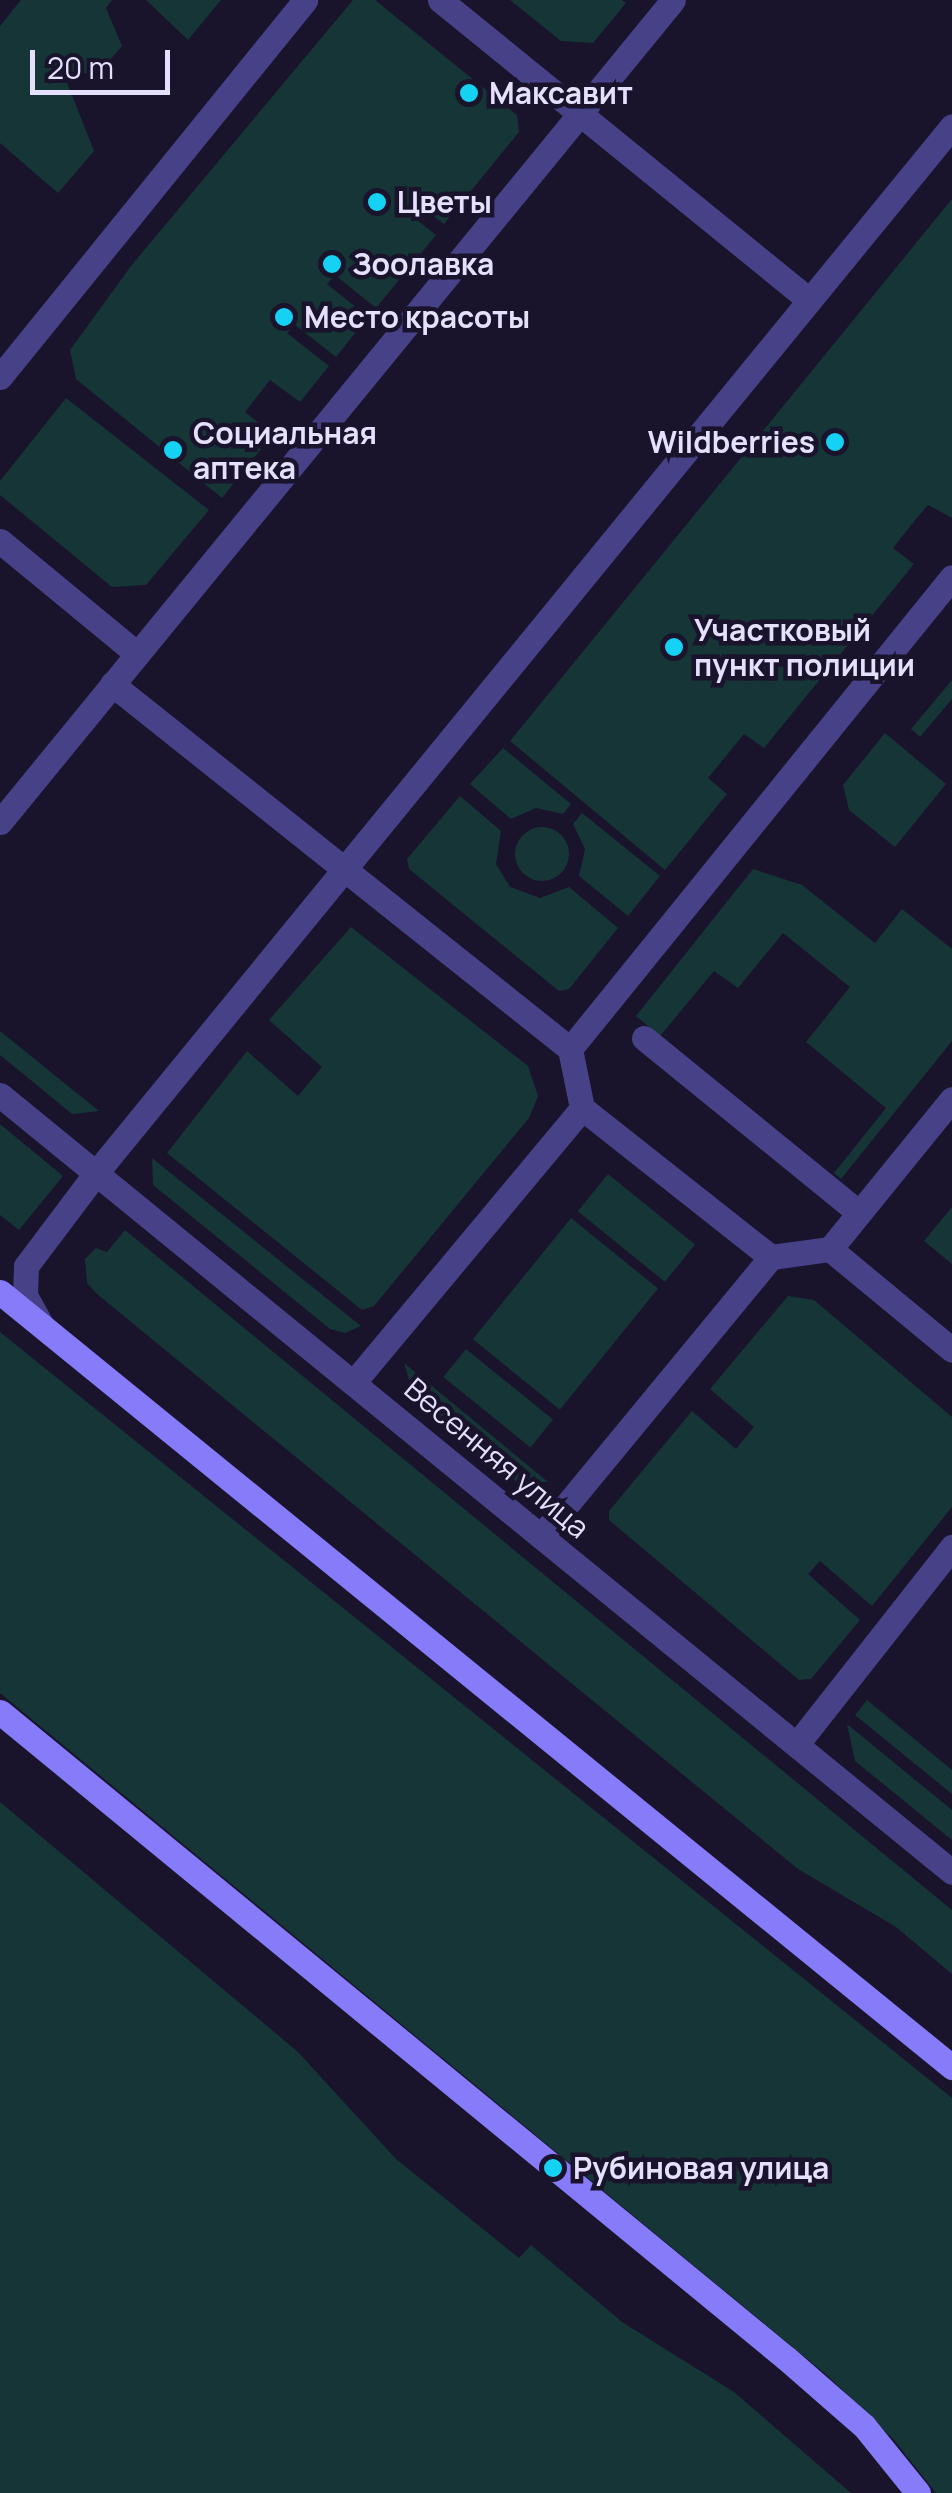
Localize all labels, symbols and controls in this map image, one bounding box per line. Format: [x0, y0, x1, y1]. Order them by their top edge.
scale bar [35, 30, 175, 92]
text: 20 m [47, 47, 114, 88]
place label: Максавит [489, 75, 633, 111]
marker: Максавит [458, 82, 480, 104]
place label: Цветы [397, 184, 492, 220]
marker: Цветы [366, 191, 388, 213]
place label: Зоолавка [352, 246, 494, 282]
marker: Зоолавка [321, 253, 343, 275]
place label: Место красоты [304, 299, 530, 335]
marker: Место красоты [273, 306, 295, 328]
place label: Социальная аптека [193, 415, 377, 486]
place label: Wildberries [648, 424, 815, 460]
marker: Wildberries [824, 431, 846, 453]
marker: Социальная аптека [162, 439, 184, 461]
place label: Участковый пункт полиции [694, 612, 915, 682]
marker: Участковый пункт полиции [663, 636, 685, 658]
street label: Весенняя улица [398, 1370, 596, 1546]
place label: Рубиновая улица [573, 2150, 829, 2186]
marker: Рубиновая улица [542, 2157, 564, 2179]

